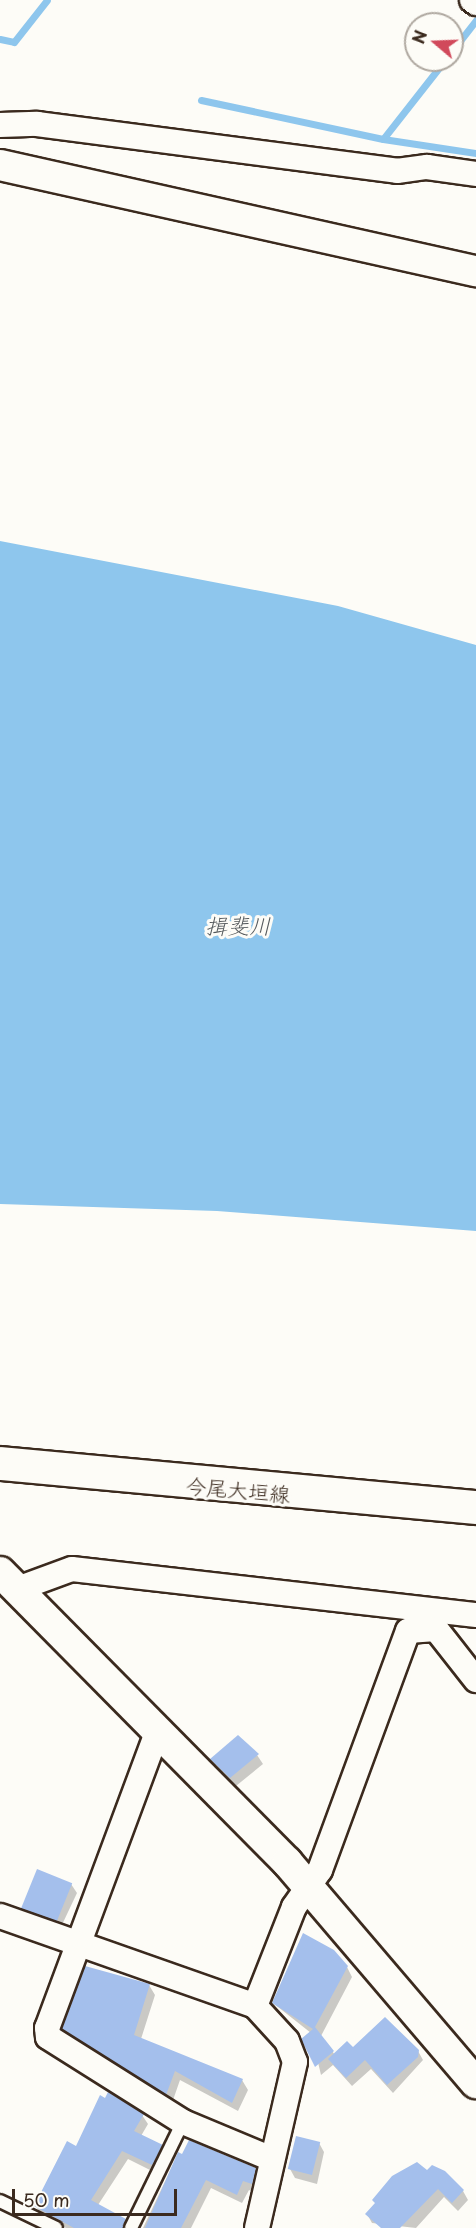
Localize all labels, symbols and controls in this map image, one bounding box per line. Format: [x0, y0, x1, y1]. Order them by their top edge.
north arrow [404, 12, 464, 72]
text: N [405, 27, 432, 47]
water label: 揖斐川 [205, 912, 271, 938]
street label: 今尾大垣線 [185, 1472, 291, 1506]
scale bar [15, 2177, 180, 2215]
text: 50 m [23, 2186, 70, 2213]

